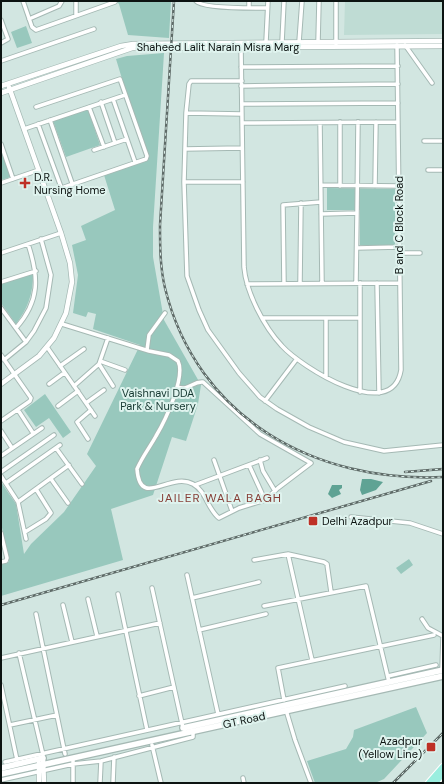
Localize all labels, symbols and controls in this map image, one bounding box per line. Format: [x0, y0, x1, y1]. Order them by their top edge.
street label: Shaheed Lalit Narain Misra Marg [137, 40, 299, 54]
place label: D.R. Nursing Home [34, 170, 106, 197]
street label: B and C Block Road [392, 176, 406, 274]
marker: D.R. Nursing Home [19, 177, 31, 189]
park label: Vaishnavi DDA Park & Nursery [120, 386, 196, 413]
district label: JAILER WALA BAGH [158, 490, 282, 506]
place label: Delhi Azadpur [322, 514, 393, 528]
marker: Delhi Azadpur [307, 515, 319, 527]
street label: GT Road [221, 709, 267, 731]
place label: Azadpur (Yellow Line) [359, 734, 422, 761]
marker: Azadpur (Yellow Line) [425, 741, 437, 753]

